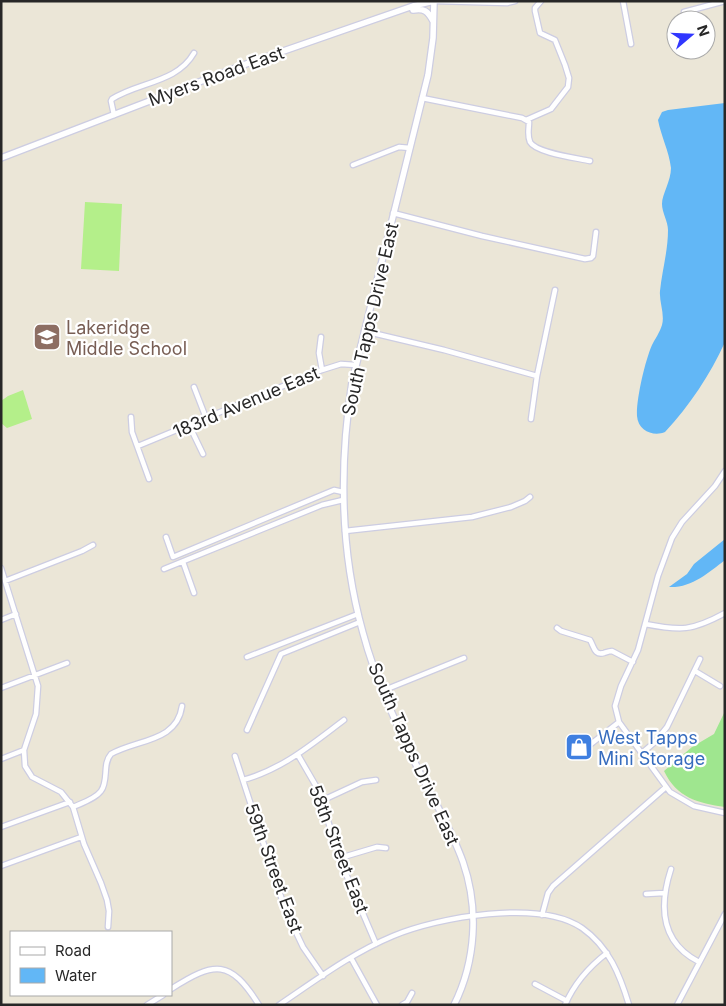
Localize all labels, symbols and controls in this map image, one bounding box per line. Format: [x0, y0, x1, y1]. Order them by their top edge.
north arrow [666, 10, 716, 60]
text: N [694, 23, 714, 38]
street label: Myers Road East [145, 42, 287, 110]
street label: South Tapps Drive East [338, 220, 402, 418]
place label: Lakeridge Middle School [66, 317, 187, 359]
school or university icon: Lakeridge Middle School [32, 322, 62, 352]
street label: 183rd Avenue East [170, 362, 322, 442]
street label: South Tapps Drive East [364, 659, 464, 849]
place label: West Tapps Mini Storage [598, 727, 705, 769]
shop icon: West Tapps Mini Storage [564, 732, 594, 762]
street label: 58th Street East [305, 782, 373, 916]
street label: 59th Street East [241, 800, 307, 936]
legend [10, 931, 172, 996]
text: Road [55, 941, 91, 960]
text: Water [55, 966, 97, 985]

